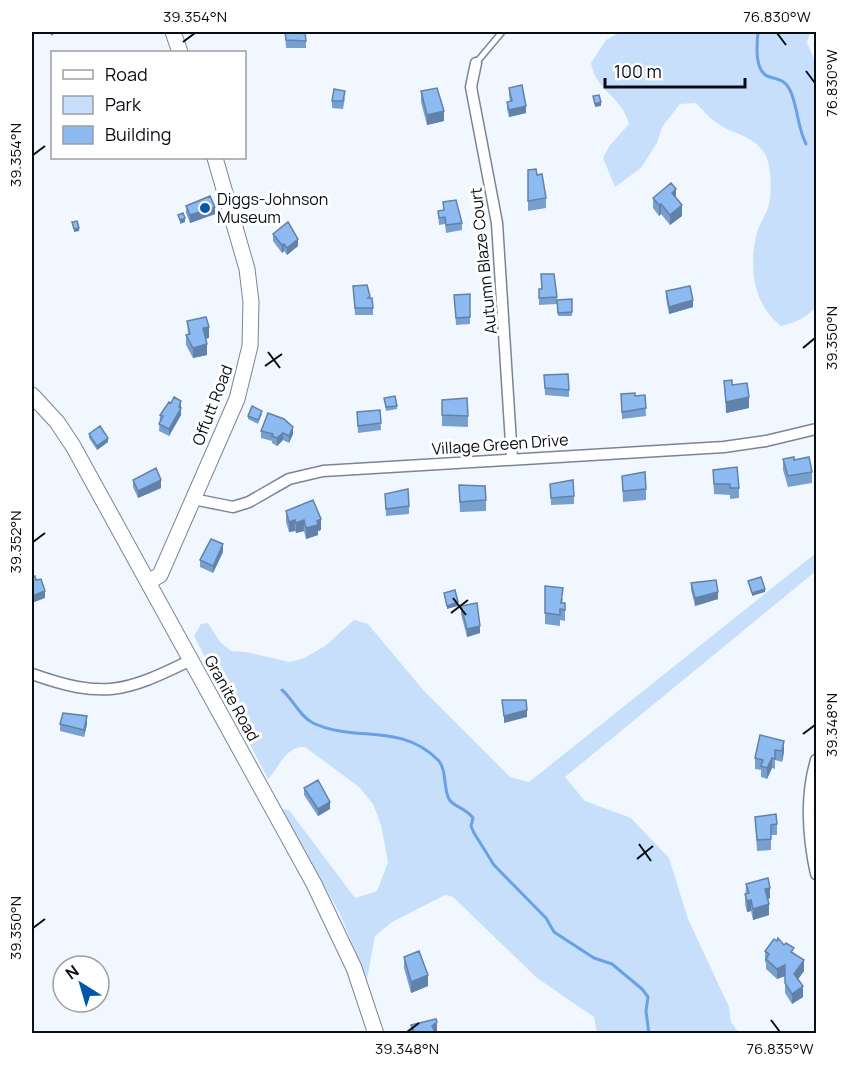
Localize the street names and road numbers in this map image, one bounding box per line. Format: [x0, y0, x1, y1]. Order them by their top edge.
street label: Autumn Blaze Court [464, 187, 502, 335]
street label: Offutt Road [187, 362, 237, 448]
street label: Village Green Drive [431, 428, 569, 460]
street label: Granite Road [199, 651, 265, 745]

